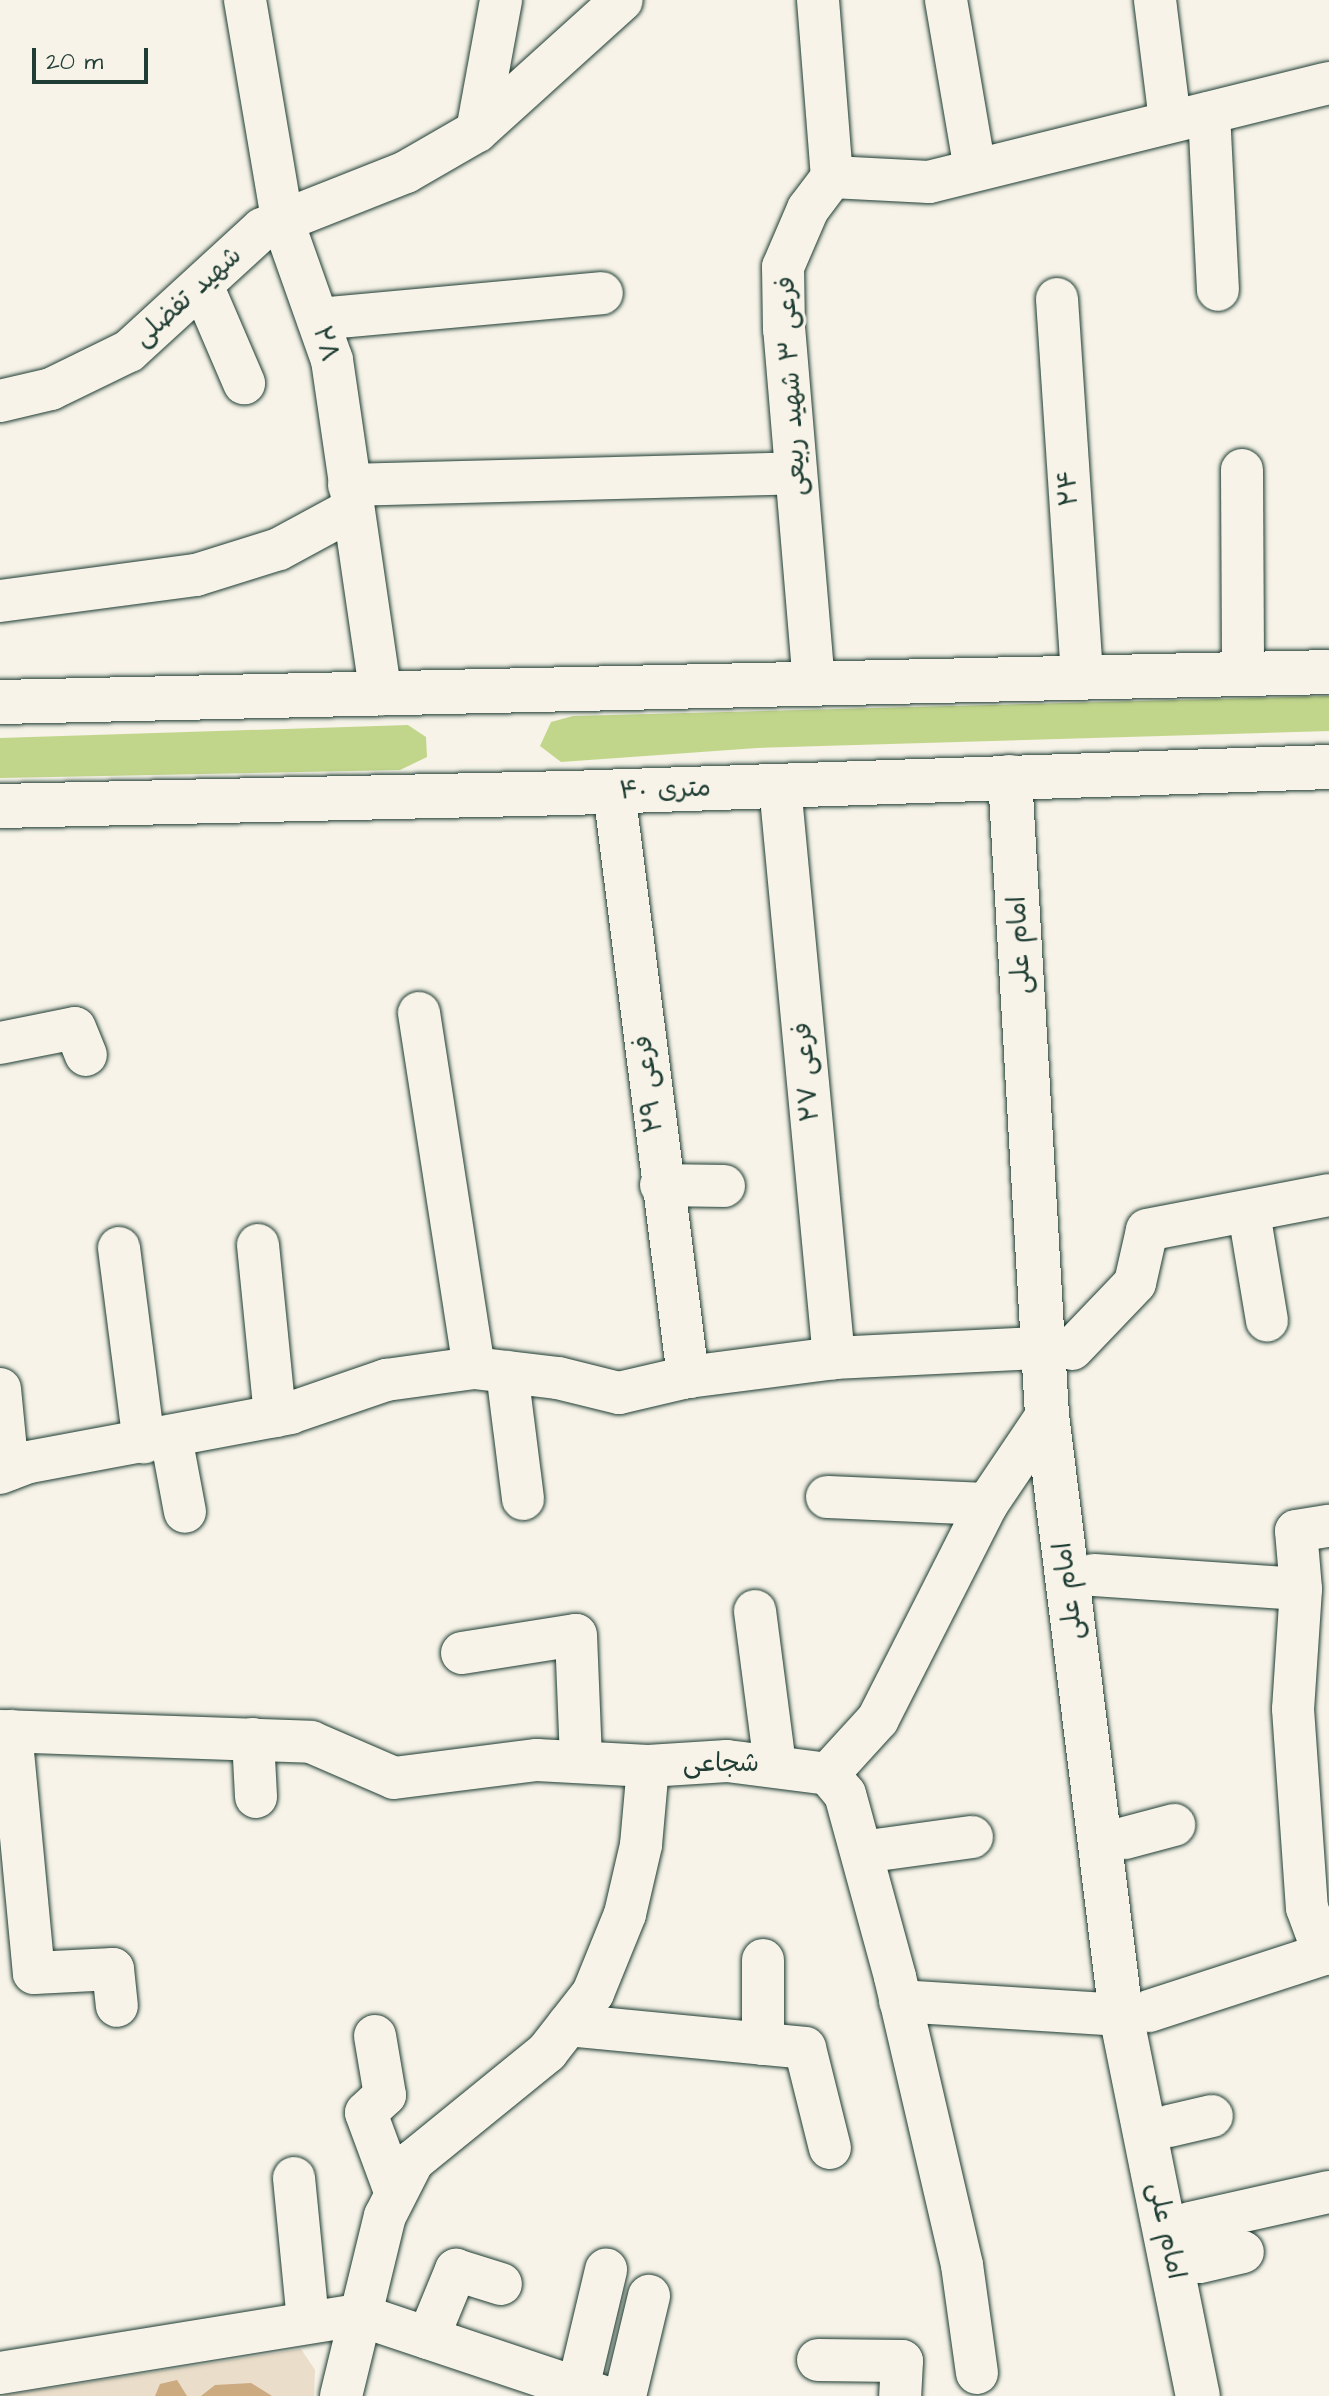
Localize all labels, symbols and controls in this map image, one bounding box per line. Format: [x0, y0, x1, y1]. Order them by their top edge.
scale bar [36, 32, 152, 82]
text: 20 m [46, 45, 103, 79]
street label: شهید تفضلی [128, 240, 248, 354]
street label: فرعی ۳ شهید ربیعی [771, 275, 813, 497]
street label: ۲۸ [305, 323, 345, 365]
street label: ۲۴ [1052, 468, 1086, 508]
street label: ۴۰ متری [619, 773, 711, 807]
street label: امام علی [1002, 895, 1038, 995]
street label: فرعی ۲۷ [787, 1021, 827, 1123]
street label: فرعی ۲۹ [628, 1033, 670, 1135]
street label: امام علی [1048, 1540, 1090, 1642]
street label: شجاعی [683, 1748, 759, 1780]
street label: امام علی [1141, 2180, 1191, 2282]

